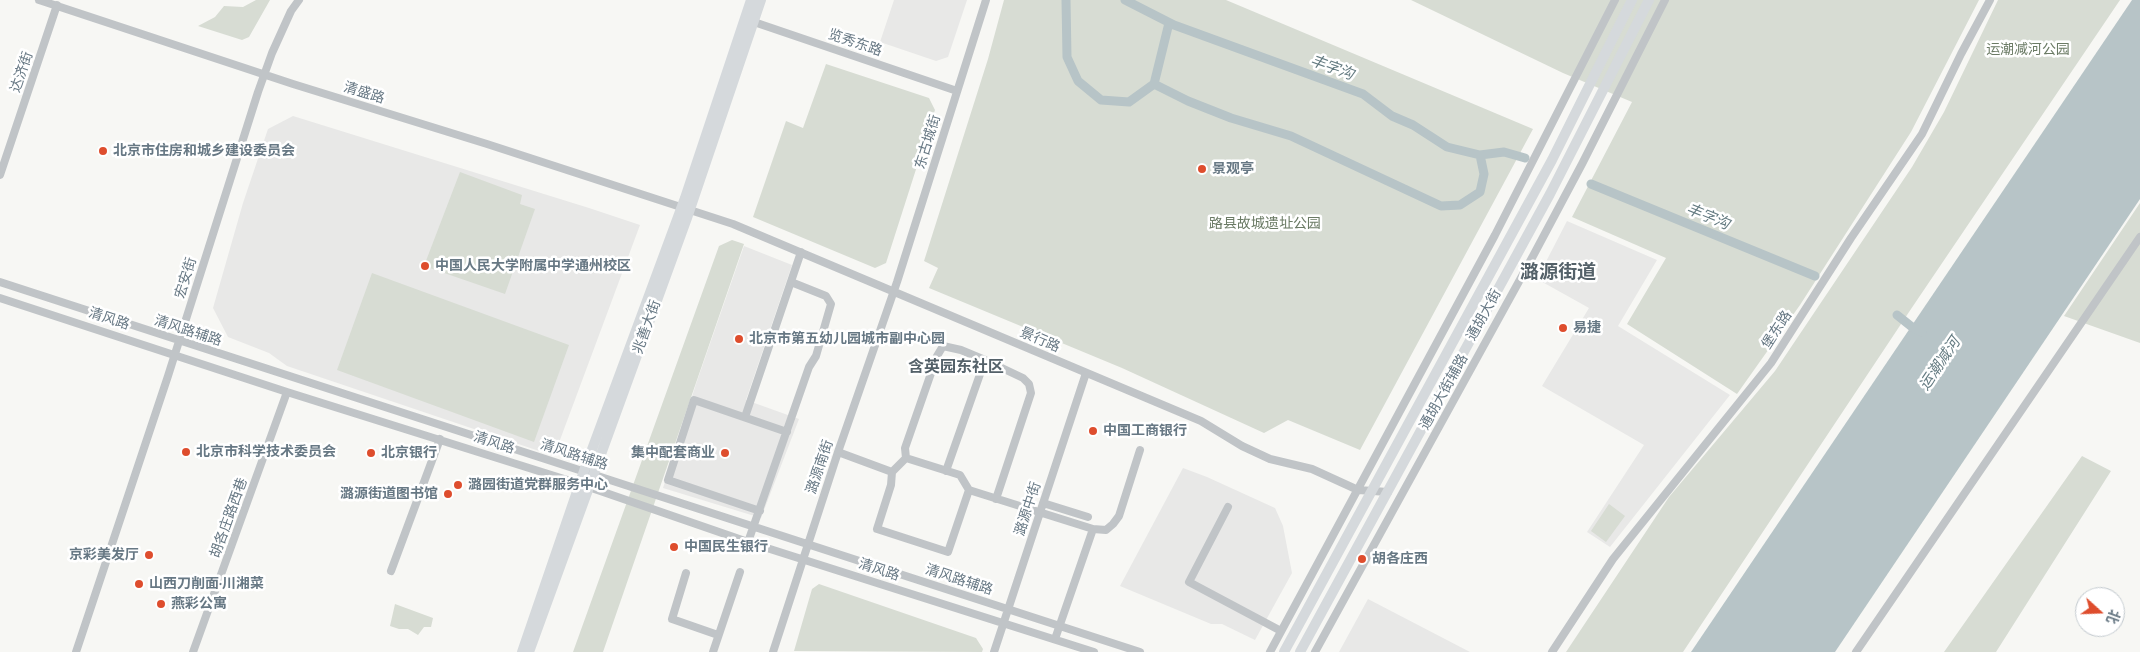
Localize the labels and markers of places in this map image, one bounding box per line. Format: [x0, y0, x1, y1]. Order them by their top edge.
place label: 北京市住房和城乡建设委员会 [113, 143, 295, 159]
marker: 北京市住房和城乡建设委员会 [97, 145, 109, 157]
place label: 景观亭 [1212, 161, 1254, 177]
marker: 景观亭 [1196, 163, 1208, 175]
place label: 中国人民大学附属中学通州校区 [435, 258, 631, 274]
marker: 中国人民大学附属中学通州校区 [419, 260, 431, 272]
place label: 易捷 [1573, 320, 1601, 336]
marker: 易捷 [1557, 322, 1569, 334]
place label: 北京市第五幼儿园城市副中心园 [749, 331, 945, 347]
marker: 北京市第五幼儿园城市副中心园 [733, 333, 745, 345]
place label: 中国工商银行 [1103, 423, 1187, 439]
marker: 中国工商银行 [1087, 425, 1099, 437]
place label: 北京市科学技术委员会 [196, 444, 336, 460]
place label: 北京银行 [381, 445, 437, 461]
place label: 集中配套商业 [631, 445, 715, 461]
marker: 北京市科学技术委员会 [180, 446, 192, 458]
marker: 北京银行 [365, 447, 377, 459]
marker: 集中配套商业 [719, 447, 731, 459]
place label: 潞园街道党群服务中心 [468, 477, 608, 493]
marker: 潞园街道党群服务中心 [452, 479, 464, 491]
place label: 潞源街道图书馆 [340, 486, 438, 502]
marker: 潞源街道图书馆 [442, 488, 454, 500]
place label: 中国民生银行 [684, 539, 768, 555]
marker: 中国民生银行 [668, 541, 680, 553]
place label: 京彩美发厅 [69, 547, 139, 563]
marker: 京彩美发厅 [143, 549, 155, 561]
place label: 胡各庄西 [1372, 551, 1428, 567]
marker: 胡各庄西 [1356, 553, 1368, 565]
place label: 山西刀削面·川湘菜 [149, 576, 264, 592]
marker: 山西刀削面·川湘菜 [133, 578, 145, 590]
place label: 燕彩公寓 [171, 596, 227, 612]
marker: 燕彩公寓 [155, 598, 167, 610]

